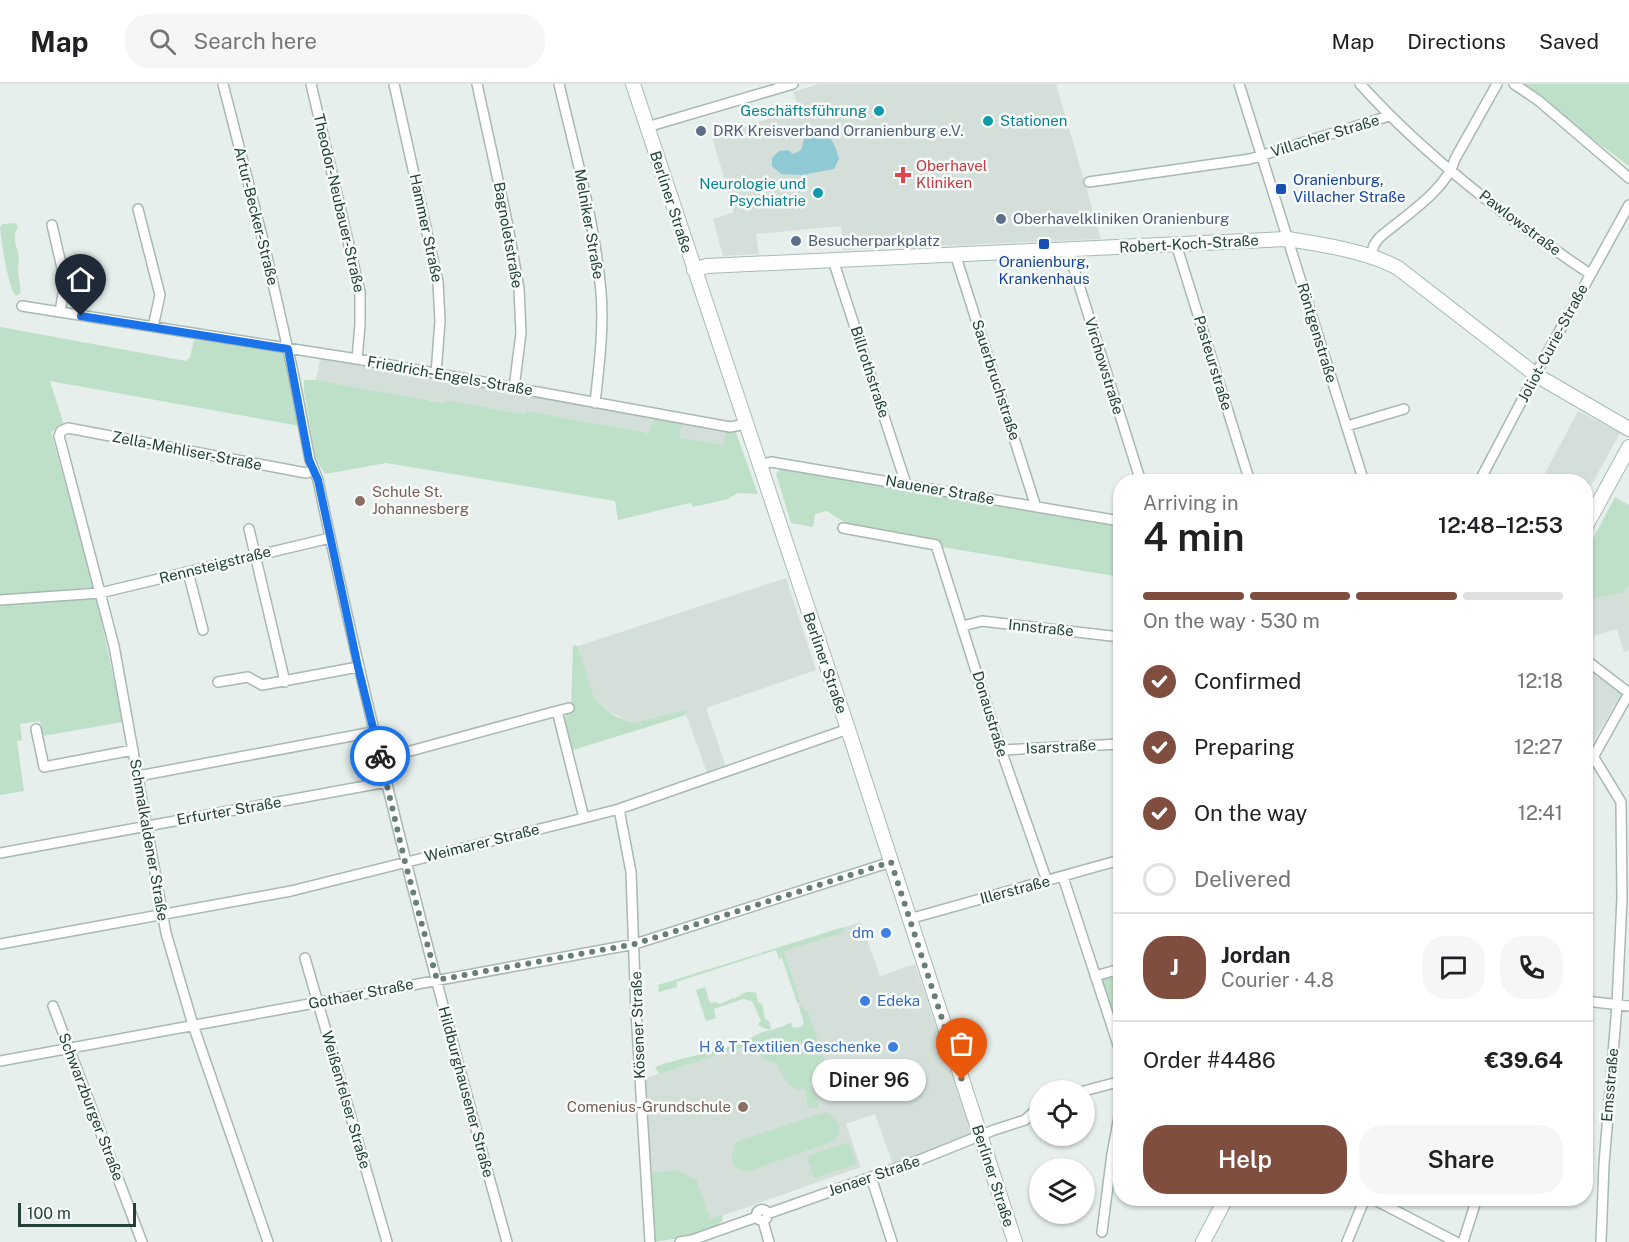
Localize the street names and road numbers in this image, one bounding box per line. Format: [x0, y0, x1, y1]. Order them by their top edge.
street label: Villacher Straße [1269, 111, 1381, 160]
street label: Theodor-Neubauer-Straße [311, 112, 368, 294]
street label: Artur-Becker-Straße [231, 145, 282, 287]
street label: Berliner Straße [647, 149, 696, 255]
street label: Melniker Straße [571, 168, 608, 280]
street label: Hammer Straße [407, 172, 446, 284]
street label: Bagnoletstraße [491, 181, 526, 289]
street label: Pawlowstraße [1476, 186, 1564, 259]
street label: Robert-Koch-Straße [1119, 231, 1259, 256]
street label: Röntgenstraße [1294, 281, 1341, 385]
street label: Joliot-Curie-Straße [1514, 281, 1591, 405]
street label: Pasteurstraße [1191, 313, 1236, 412]
street label: Virchowstraße [1082, 315, 1127, 417]
street label: Sauerbruchstraße [969, 317, 1024, 442]
street label: Billrothstraße [848, 324, 893, 420]
street label: Friedrich-Engels-Straße [366, 353, 534, 398]
street label: Zella-Mehliser-Straße [111, 428, 264, 473]
street label: Nauener Straße [884, 472, 996, 507]
street label: Rennsteigstraße [157, 542, 272, 587]
street label: Berliner Straße [800, 610, 851, 716]
street label: Innstraße [1007, 616, 1075, 639]
street label: Donaustraße [969, 669, 1012, 759]
street label: Isarstraße [1025, 736, 1097, 757]
street label: Schmalkaldener Straße [127, 758, 172, 922]
street label: Erfurter Straße [175, 793, 283, 828]
street label: Weimarer Straße [423, 820, 541, 865]
street label: Illerstraße [978, 872, 1052, 907]
street label: Kösener Straße [627, 971, 648, 1079]
street label: Gothaer Straße [307, 975, 415, 1012]
street label: Hildburghausener Straße [435, 1004, 498, 1179]
street label: Weißenfelser Straße [319, 1029, 374, 1171]
street label: Schwarzburger Straße [55, 1031, 127, 1183]
street label: Emsstraße [1598, 1047, 1621, 1123]
street label: Berliner Straße [969, 1123, 1018, 1229]
street label: Jenaer Straße [826, 1152, 922, 1199]

